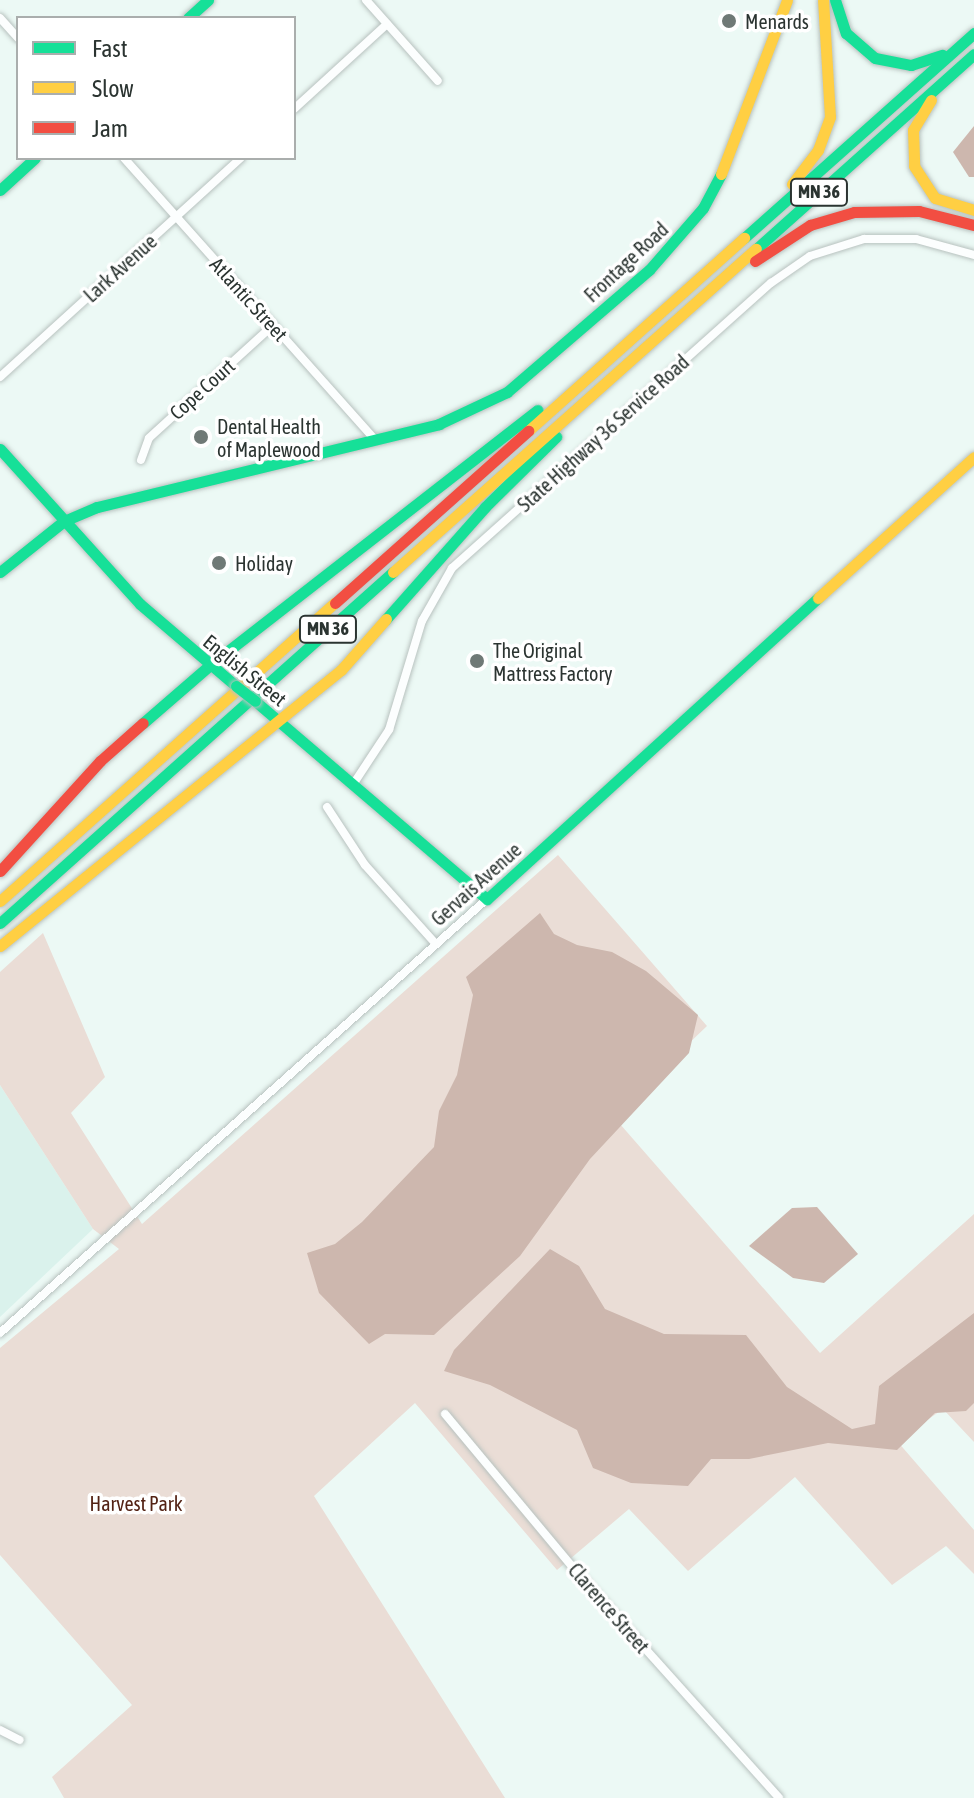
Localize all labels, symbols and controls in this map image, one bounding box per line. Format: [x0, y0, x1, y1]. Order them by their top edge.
place label: Menards [745, 9, 809, 33]
marker: Menards [720, 12, 738, 30]
legend [16, 16, 296, 160]
text: Fast [92, 35, 128, 62]
text: Slow [92, 75, 134, 102]
text: Jam [92, 115, 128, 142]
road number: MN 36 [789, 178, 849, 206]
street label: Frontage Road [579, 217, 673, 307]
street label: Lark Avenue [79, 229, 161, 307]
street label: Atlantic Street [205, 252, 293, 346]
street label: State Highway 36 Service Road [512, 350, 694, 516]
street label: Cope Court [165, 354, 239, 424]
place label: Dental Health of Maplewood [217, 414, 321, 461]
marker: Dental Health of Maplewood [192, 428, 210, 446]
place label: Holiday [235, 551, 293, 575]
marker: Holiday [210, 554, 228, 572]
road number: MN 36 [298, 615, 358, 643]
street label: English Street [199, 629, 291, 711]
place label: The Original Mattress Factory [493, 638, 613, 685]
marker: The Original Mattress Factory [468, 652, 486, 670]
street label: Gervais Avenue [426, 837, 526, 931]
park label: Harvest Park [90, 1491, 182, 1515]
street label: Clarence Street [563, 1558, 655, 1658]

